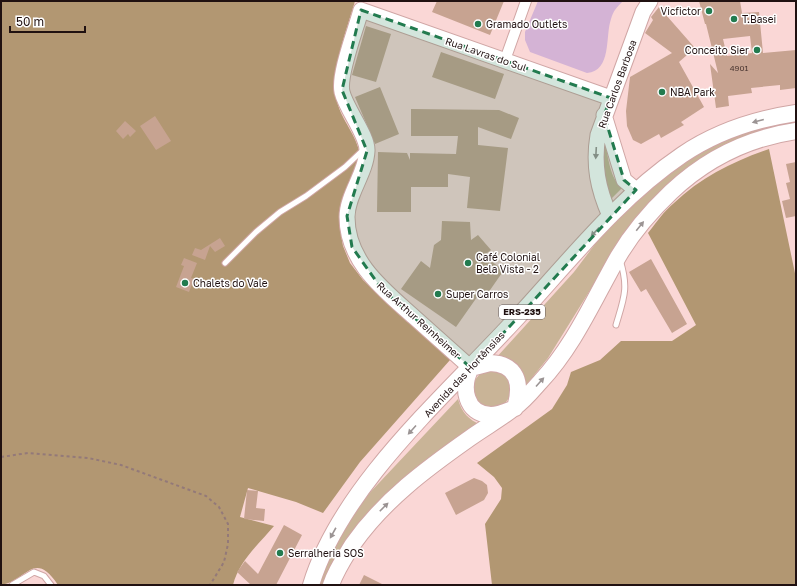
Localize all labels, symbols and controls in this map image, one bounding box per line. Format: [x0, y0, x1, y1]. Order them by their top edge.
place label: Vicfictor [661, 5, 701, 17]
marker: Vicfictor [704, 6, 714, 16]
scale bar [10, 8, 85, 34]
place label: T.Basei [742, 13, 776, 25]
text: 50 m [16, 14, 44, 29]
marker: T.Basei [729, 14, 739, 24]
place label: Gramado Outlets [486, 18, 567, 30]
marker: Gramado Outlets [473, 19, 483, 29]
street label: Rua Lavras do Sul [444, 34, 528, 74]
street label: Rua Carlos Barbosa [595, 38, 639, 130]
place label: Conceito Sier [685, 44, 749, 56]
marker: Conceito Sier [752, 45, 762, 55]
house number: 4901 [730, 63, 748, 73]
place label: NBA Park [670, 86, 715, 98]
marker: NBA Park [657, 87, 667, 97]
one-way arrow [752, 118, 764, 124]
one-way arrow [593, 147, 599, 160]
one-way arrow [635, 221, 644, 232]
one-way arrow [591, 227, 600, 238]
place label: Café Colonial Bela Vista - 2 [476, 251, 540, 275]
marker: Café Colonial Bela Vista - 2 [463, 258, 473, 268]
place label: Chalets do Vale [193, 277, 268, 289]
marker: Chalets do Vale [180, 278, 190, 288]
street label: Rua Arthur Reinheimer [375, 279, 463, 361]
place label: Super Carros [446, 288, 508, 300]
marker: Super Carros [433, 289, 443, 299]
road number: ERS-235 [499, 305, 545, 319]
street label: Avenida das Hortênsias [421, 329, 507, 419]
one-way arrow [535, 377, 544, 388]
one-way arrow [407, 425, 416, 435]
one-way arrow [379, 502, 389, 512]
one-way arrow [330, 528, 337, 539]
place label: Serralheria SOS [288, 547, 364, 559]
marker: Serralheria SOS [275, 548, 285, 558]

